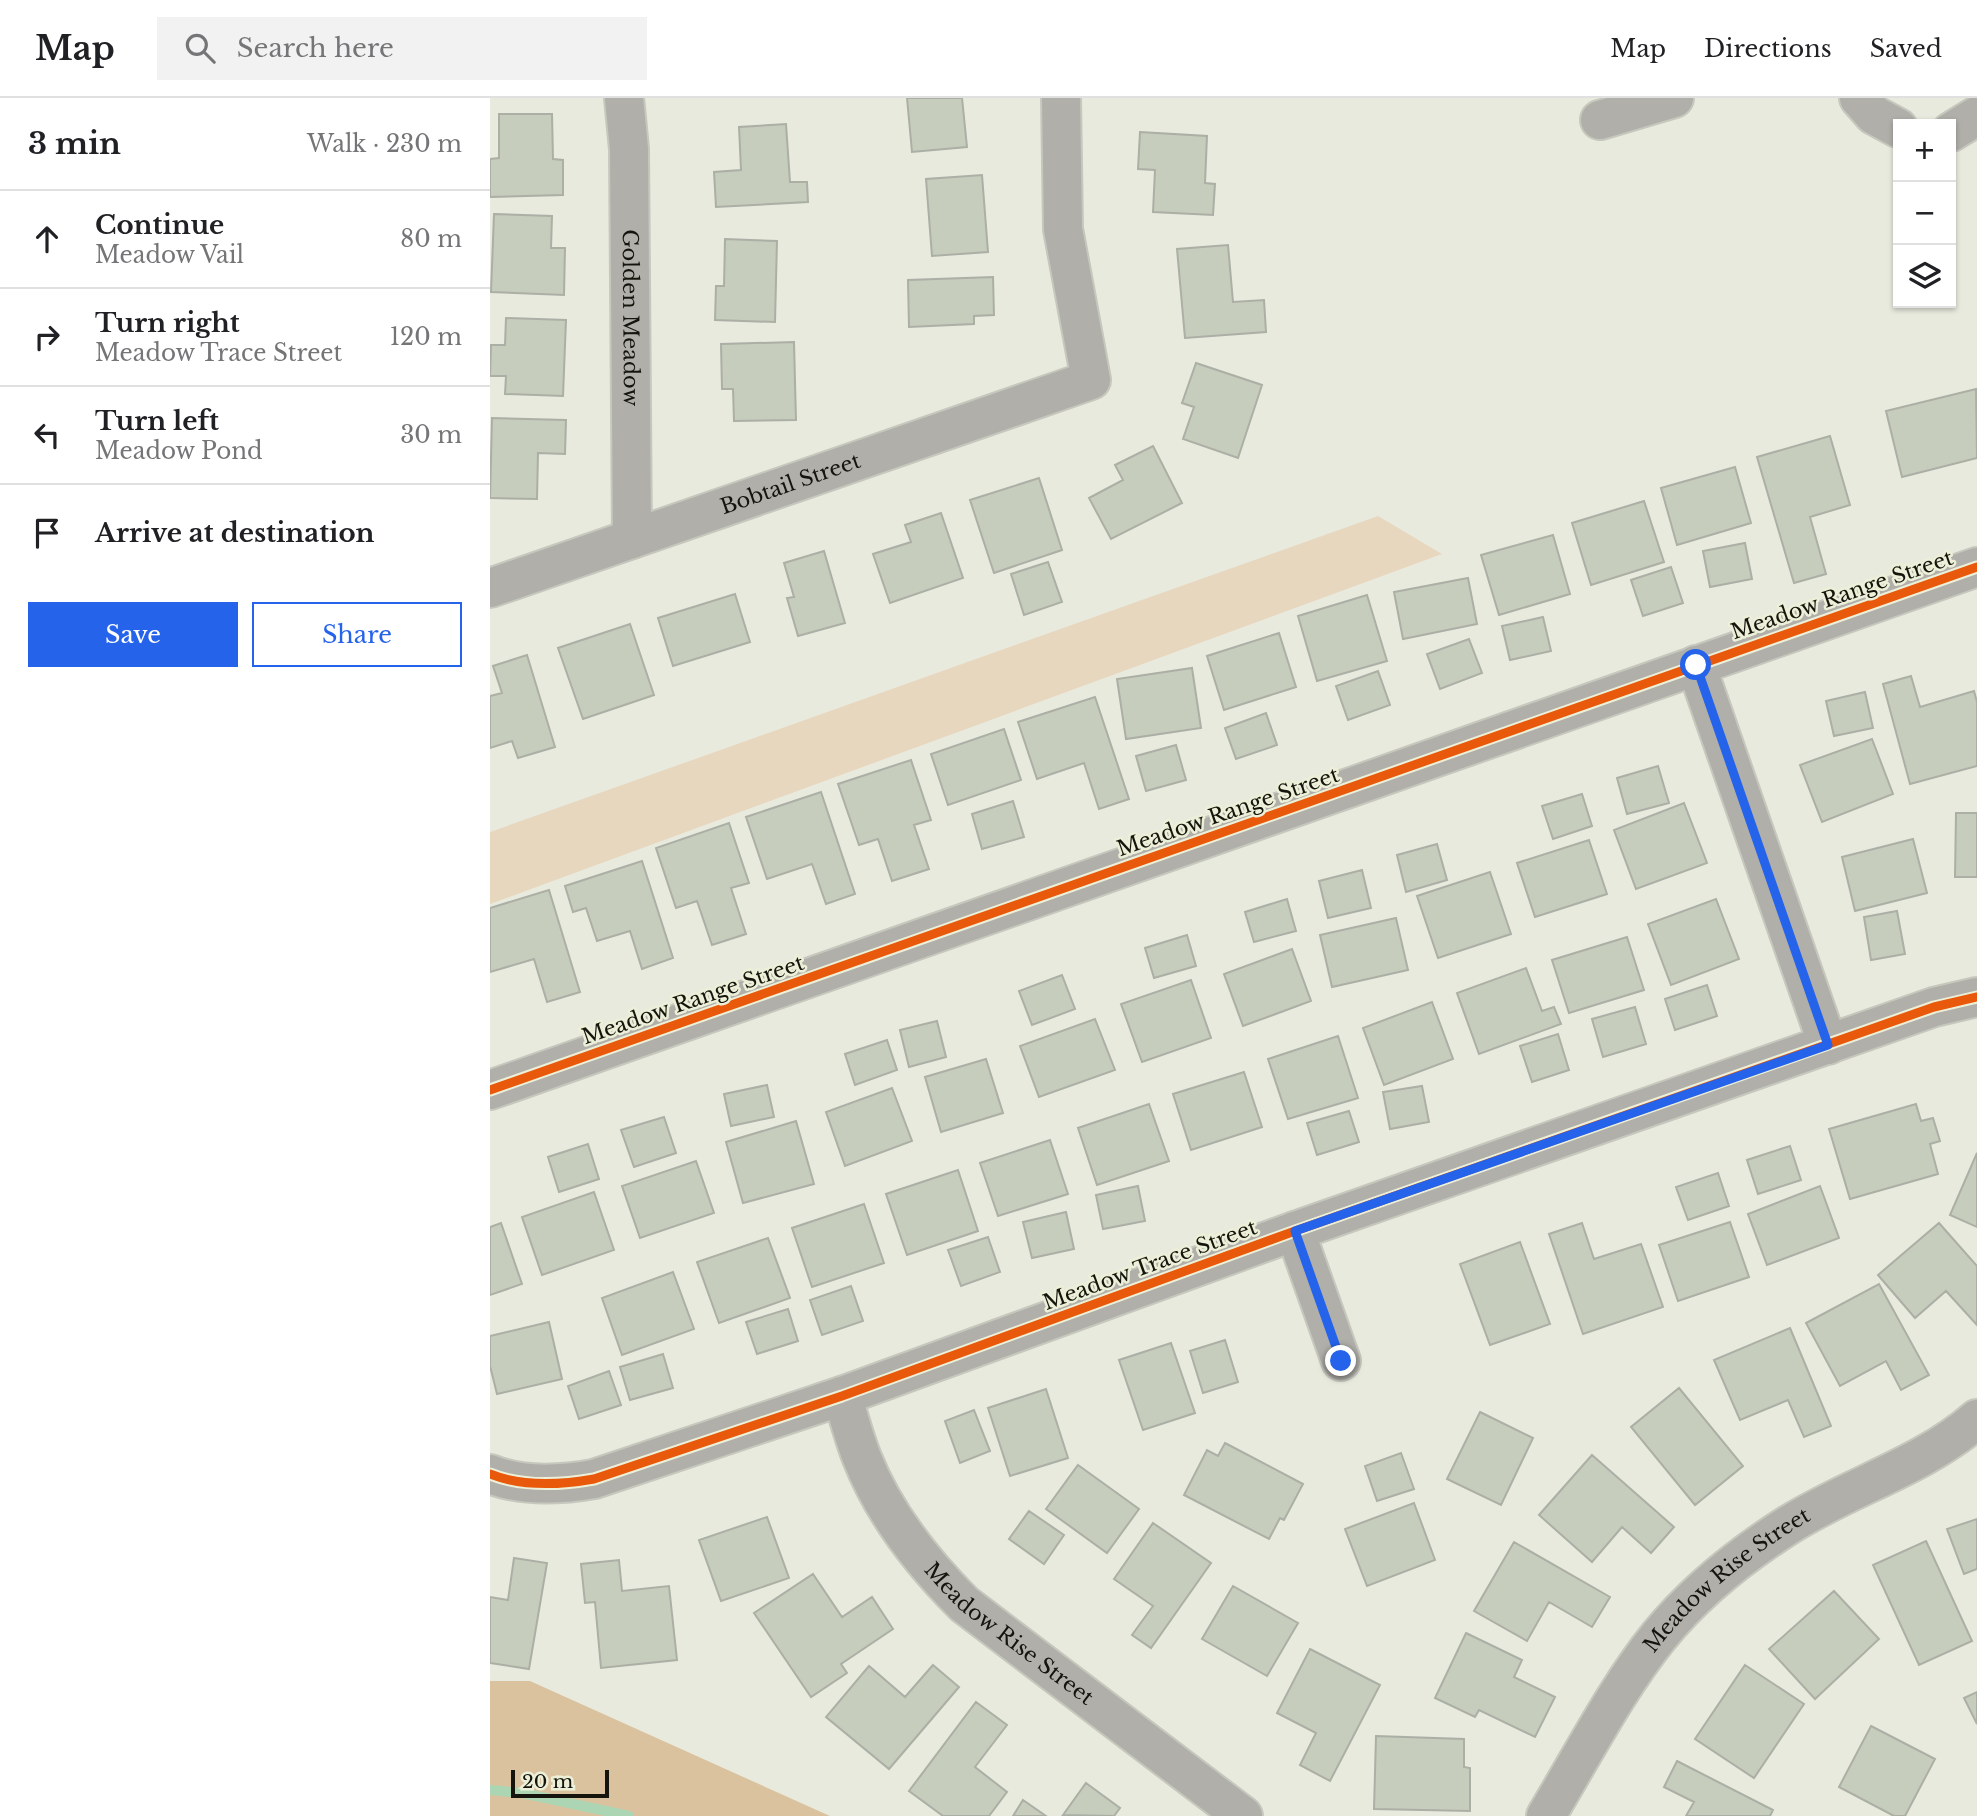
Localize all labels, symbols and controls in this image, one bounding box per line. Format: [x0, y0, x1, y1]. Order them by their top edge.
search box [157, 17, 647, 80]
text: Map [35, 28, 115, 69]
icon: search [181, 29, 219, 67]
text: Search here [237, 32, 394, 64]
text: Map [1610, 34, 1666, 63]
text: Directions [1704, 34, 1832, 63]
text: Saved [1870, 34, 1942, 63]
map controls [1893, 119, 1956, 308]
button: + [1893, 119, 1956, 182]
text: 3 min [28, 125, 121, 162]
text: Walk · 230 m [307, 130, 462, 158]
button: − [1893, 182, 1956, 245]
text: Continue [95, 209, 224, 241]
icon: ahead [28, 220, 66, 258]
text: 80 m [400, 225, 462, 253]
street label: Golden Meadow [617, 229, 644, 406]
text: Meadow Vail [95, 241, 244, 269]
button: layers [1893, 245, 1956, 308]
text: Turn right [95, 307, 240, 339]
icon: right [28, 318, 66, 356]
text: 120 m [390, 323, 462, 351]
text: Meadow Trace Street [95, 339, 342, 367]
text: Turn left [95, 405, 219, 437]
icon: left [28, 416, 66, 454]
text: 30 m [400, 421, 462, 449]
text: Meadow Pond [95, 437, 263, 465]
street label: Bobtail Street [717, 448, 864, 520]
icon: arrive [28, 514, 66, 552]
text: Arrive at destination [95, 517, 375, 549]
street label: Meadow Range Street [1728, 545, 1957, 645]
button: Save [28, 602, 238, 667]
button: Share [252, 602, 462, 667]
route start [1680, 649, 1711, 680]
street label: Meadow Range Street [1114, 762, 1343, 862]
street label: Meadow Range Street [579, 950, 808, 1050]
street label: Meadow Trace Street [1040, 1214, 1261, 1316]
route end [1325, 1345, 1356, 1376]
street label: Meadow Rise Street [1638, 1502, 1815, 1658]
street label: Meadow Rise Street [919, 1557, 1099, 1711]
scale bar [511, 1767, 609, 1799]
text: 20 m [522, 1770, 573, 1793]

